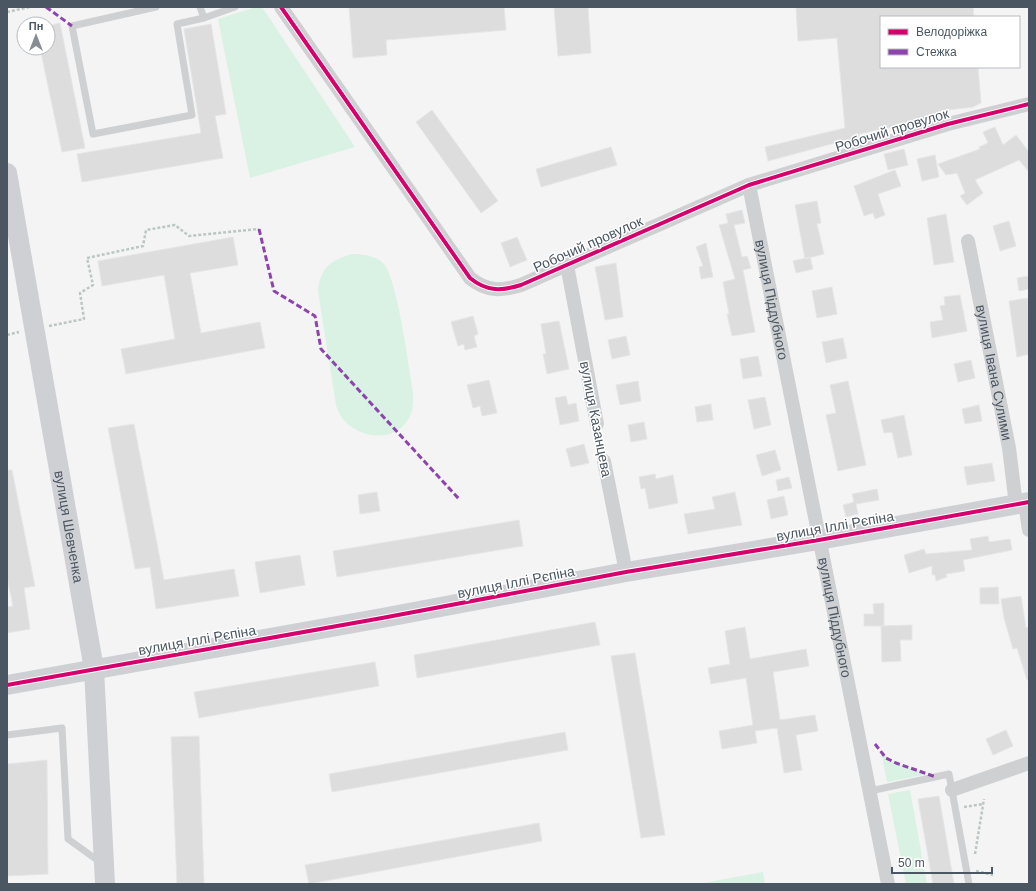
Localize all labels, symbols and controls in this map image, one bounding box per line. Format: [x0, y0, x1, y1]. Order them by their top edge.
north arrow [16, 16, 56, 56]
legend [880, 16, 1020, 68]
text: Пн [29, 20, 43, 32]
text: Велодоріжка [916, 25, 987, 39]
text: Стежка [916, 45, 957, 59]
street label: Робочий провулок [833, 105, 952, 155]
street label: Робочий провулок [531, 212, 646, 275]
street label: вулиця Піддубного [752, 238, 792, 361]
street label: вулиця Івана Сулими [973, 303, 1015, 442]
street label: вулиця Казанцева [577, 360, 615, 479]
street label: вулиця Шевченка [51, 469, 87, 584]
street label: вулиця Іллі Рєпіна [775, 508, 895, 544]
street label: вулиця Піддубного [815, 556, 855, 679]
street label: вулиця Іллі Рєпіна [456, 563, 576, 601]
street label: вулиця Іллі Рєпіна [137, 622, 257, 658]
scale bar [892, 849, 992, 875]
text: 50 m [898, 856, 925, 870]

